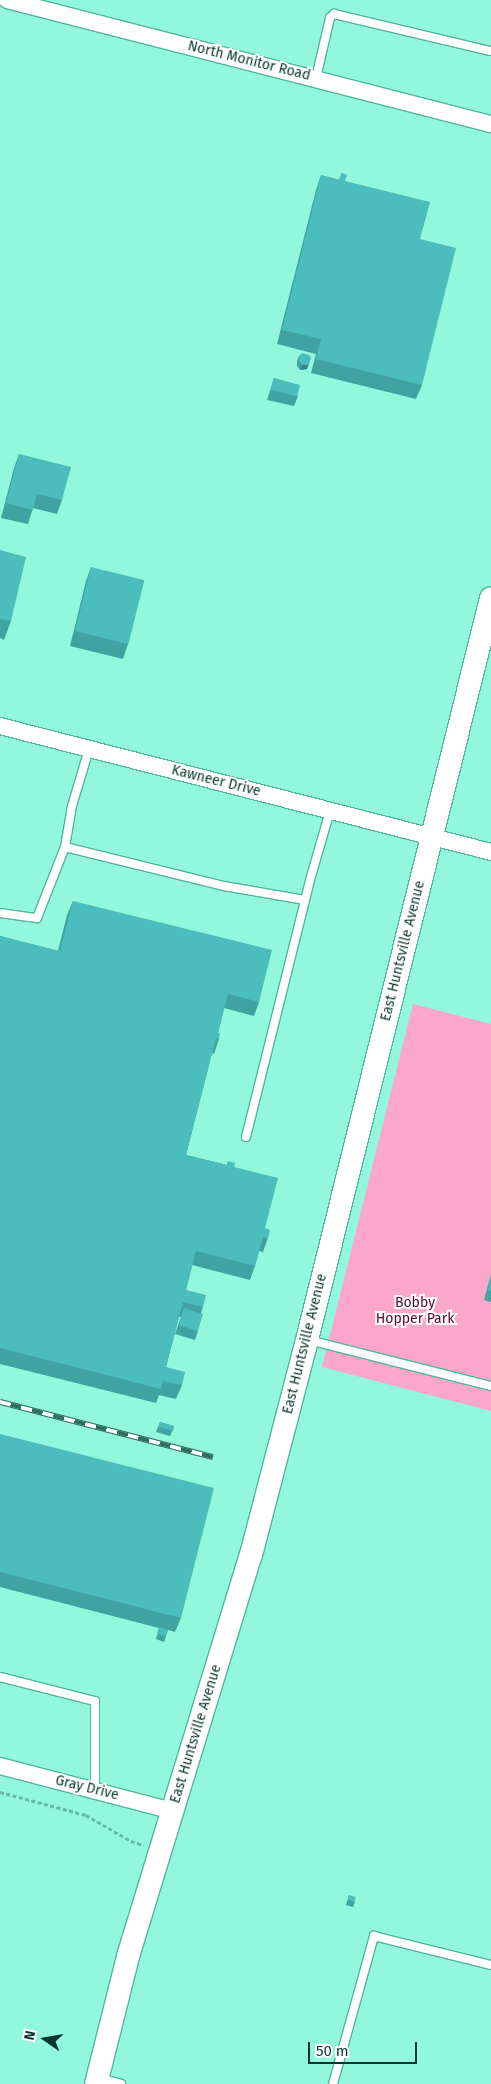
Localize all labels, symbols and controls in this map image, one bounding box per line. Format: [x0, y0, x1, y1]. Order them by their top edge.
street label: North Monitor Road [186, 38, 312, 84]
street label: Kawneer Drive [170, 762, 262, 800]
street label: East Huntsville Avenue [377, 879, 429, 1023]
street label: East Huntsville Avenue [279, 1272, 331, 1416]
park label: Bobby Hopper Park [376, 1295, 454, 1328]
street label: East Huntsville Avenue [167, 1663, 225, 1805]
street label: Gray Drive [54, 1772, 120, 1804]
north arrow [20, 2014, 70, 2064]
text: N [21, 2029, 39, 2042]
scale bar [311, 2032, 420, 2064]
text: 50 m [316, 2042, 349, 2060]

